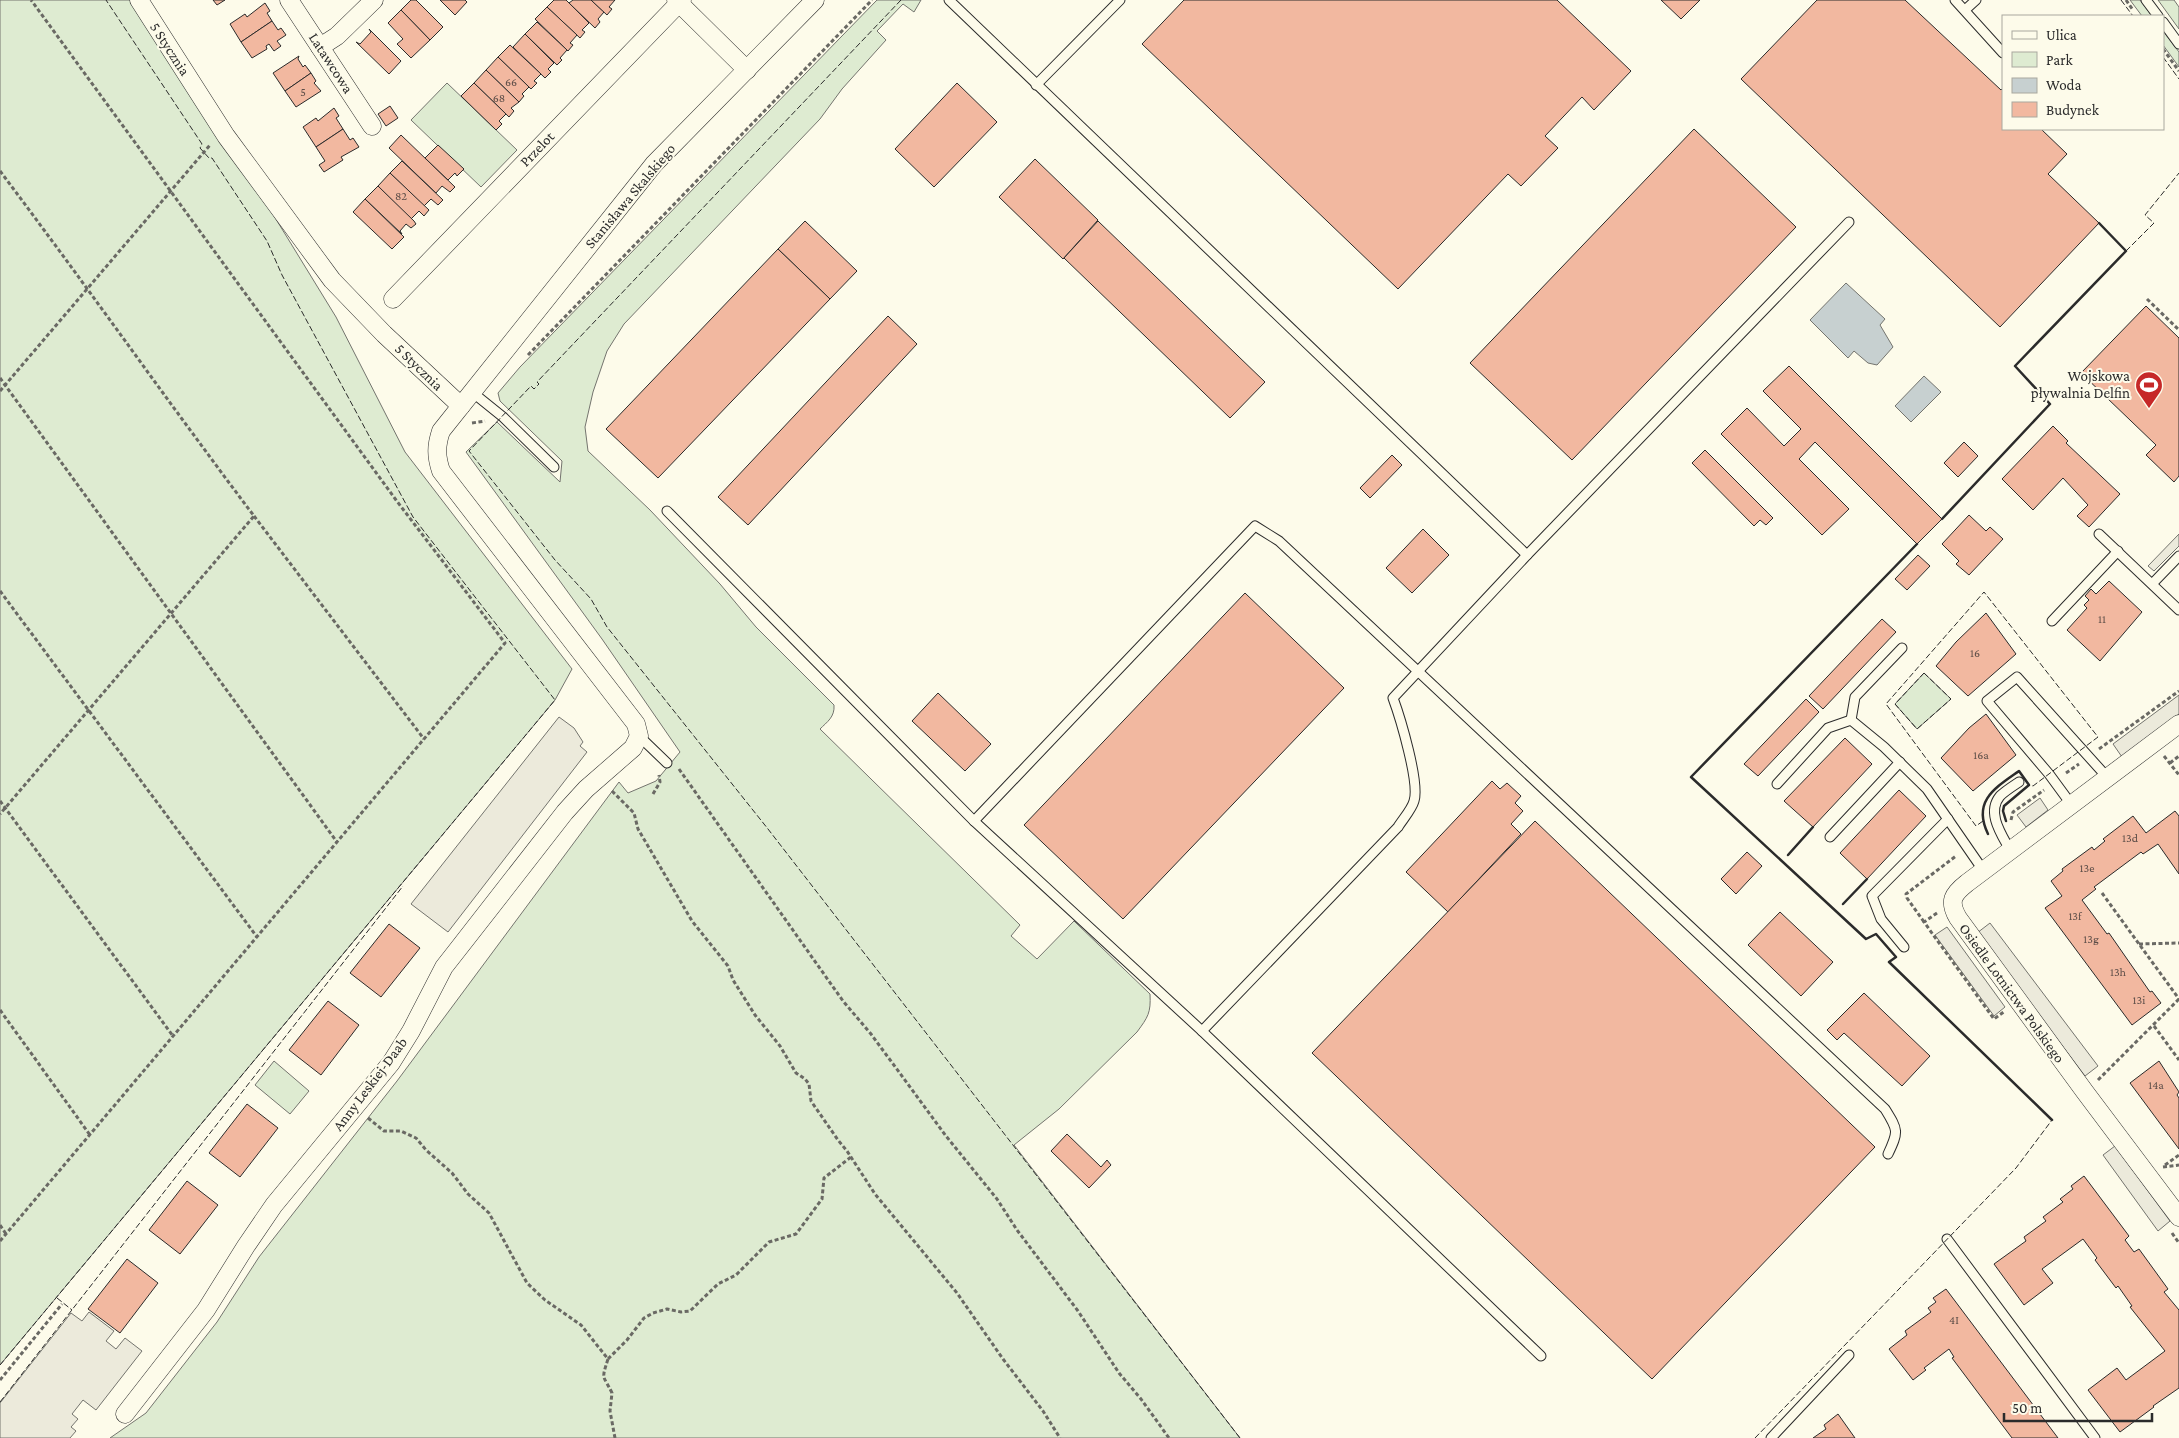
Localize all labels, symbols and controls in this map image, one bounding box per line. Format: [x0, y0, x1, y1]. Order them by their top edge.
legend [2002, 15, 2164, 130]
street label: 5 Stycznia [146, 19, 193, 79]
text: Ulica [2046, 27, 2077, 43]
street label: Latawcowa [306, 30, 356, 96]
text: Park [2046, 52, 2073, 68]
house number: 66 [505, 75, 517, 89]
text: Woda [2046, 77, 2081, 93]
house number: 5 [300, 85, 306, 99]
house number: 68 [493, 91, 505, 105]
text: Budynek [2046, 102, 2100, 119]
street label: Przelot [517, 128, 558, 170]
street label: Stanisława Skalskiego [582, 141, 679, 252]
house number: 82 [395, 189, 407, 203]
street label: 5 Stycznia [391, 340, 446, 394]
place label: Wojskowa pływalnia Delfin [2031, 368, 2130, 402]
sports icon: Wojskowa pływalnia Delfin [2134, 370, 2164, 409]
house number: 11 [2098, 612, 2106, 626]
house number: 16 [1970, 646, 1980, 660]
house number: 16a [1973, 748, 1989, 762]
house number: 13d [2122, 831, 2139, 845]
house number: 13e [2080, 861, 2094, 875]
house number: 13f [2068, 909, 2083, 923]
street label: Osiedle Lotnictwa Polskiego [1955, 920, 2068, 1066]
house number: 13g [2083, 932, 2099, 946]
house number: 13h [2110, 965, 2127, 979]
house number: 13i [2133, 993, 2145, 1007]
street label: Anny Leskiej-Daab [330, 1034, 411, 1134]
house number: 14a [2148, 1078, 2164, 1092]
house number: 4I [1949, 1313, 1959, 1327]
scale bar [2004, 1390, 2152, 1422]
text: 50 m [2012, 1400, 2042, 1416]

